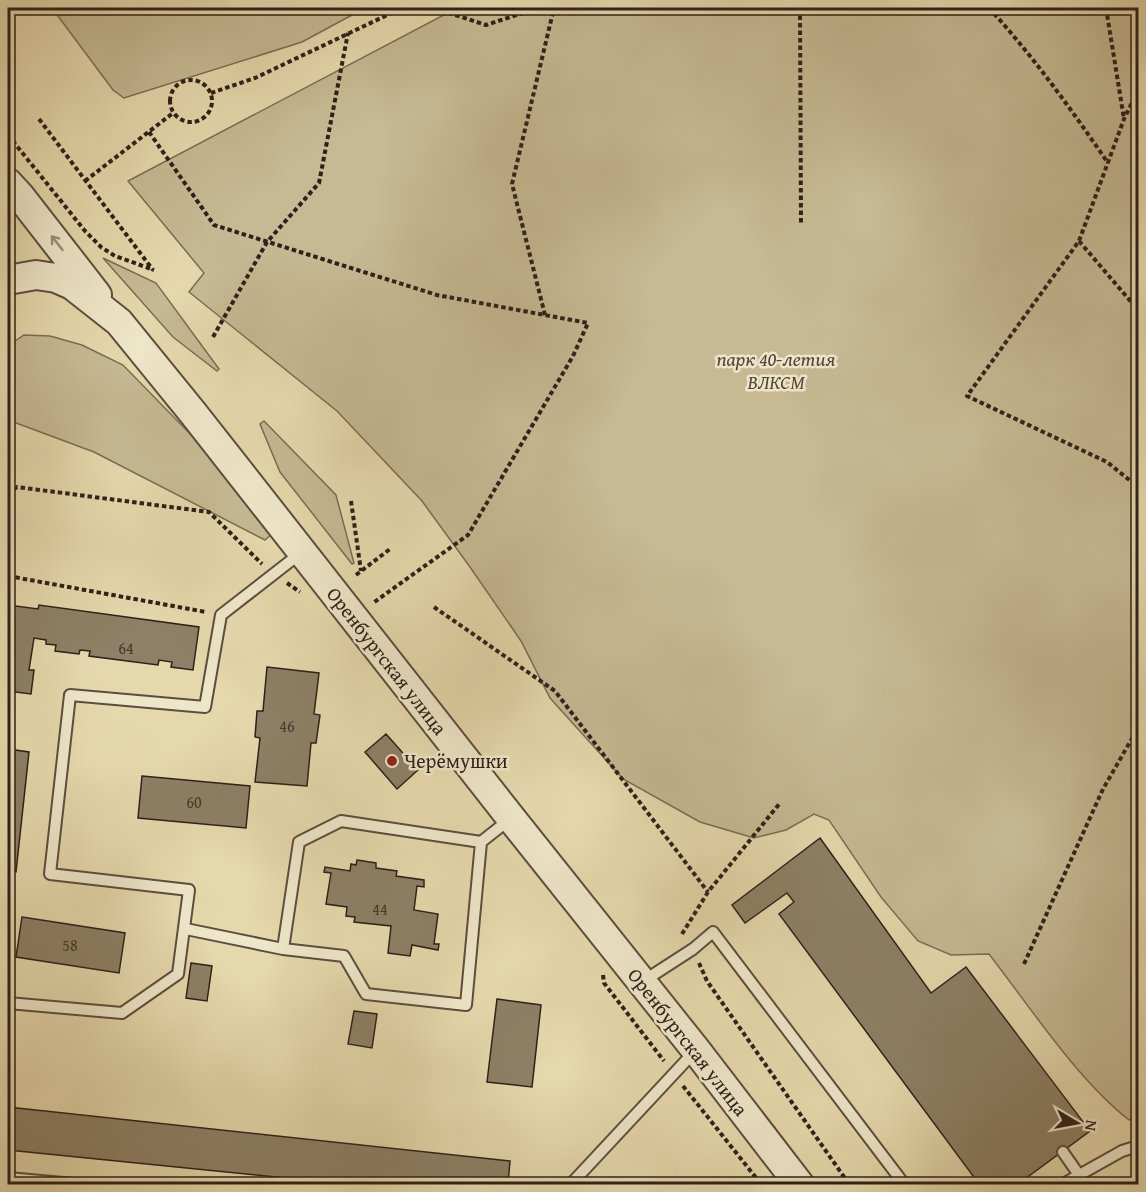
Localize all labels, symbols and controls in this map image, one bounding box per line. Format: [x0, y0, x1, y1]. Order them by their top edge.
one-way arrow [50, 235, 63, 251]
park label: парк 40-летия ВЛКСМ [716, 344, 836, 396]
street label: Оренбургская улица [320, 580, 455, 741]
house number: 64 [118, 636, 134, 660]
house number: 46 [279, 714, 295, 738]
place label: Черёмушки [404, 746, 508, 775]
marker: Черёмушки [385, 754, 399, 768]
house number: 60 [186, 790, 202, 814]
house number: 44 [372, 897, 388, 921]
house number: 58 [62, 933, 78, 957]
street label: Оренбургская улица [621, 961, 756, 1122]
north arrow [1047, 1093, 1107, 1153]
text: N [1079, 1118, 1105, 1133]

